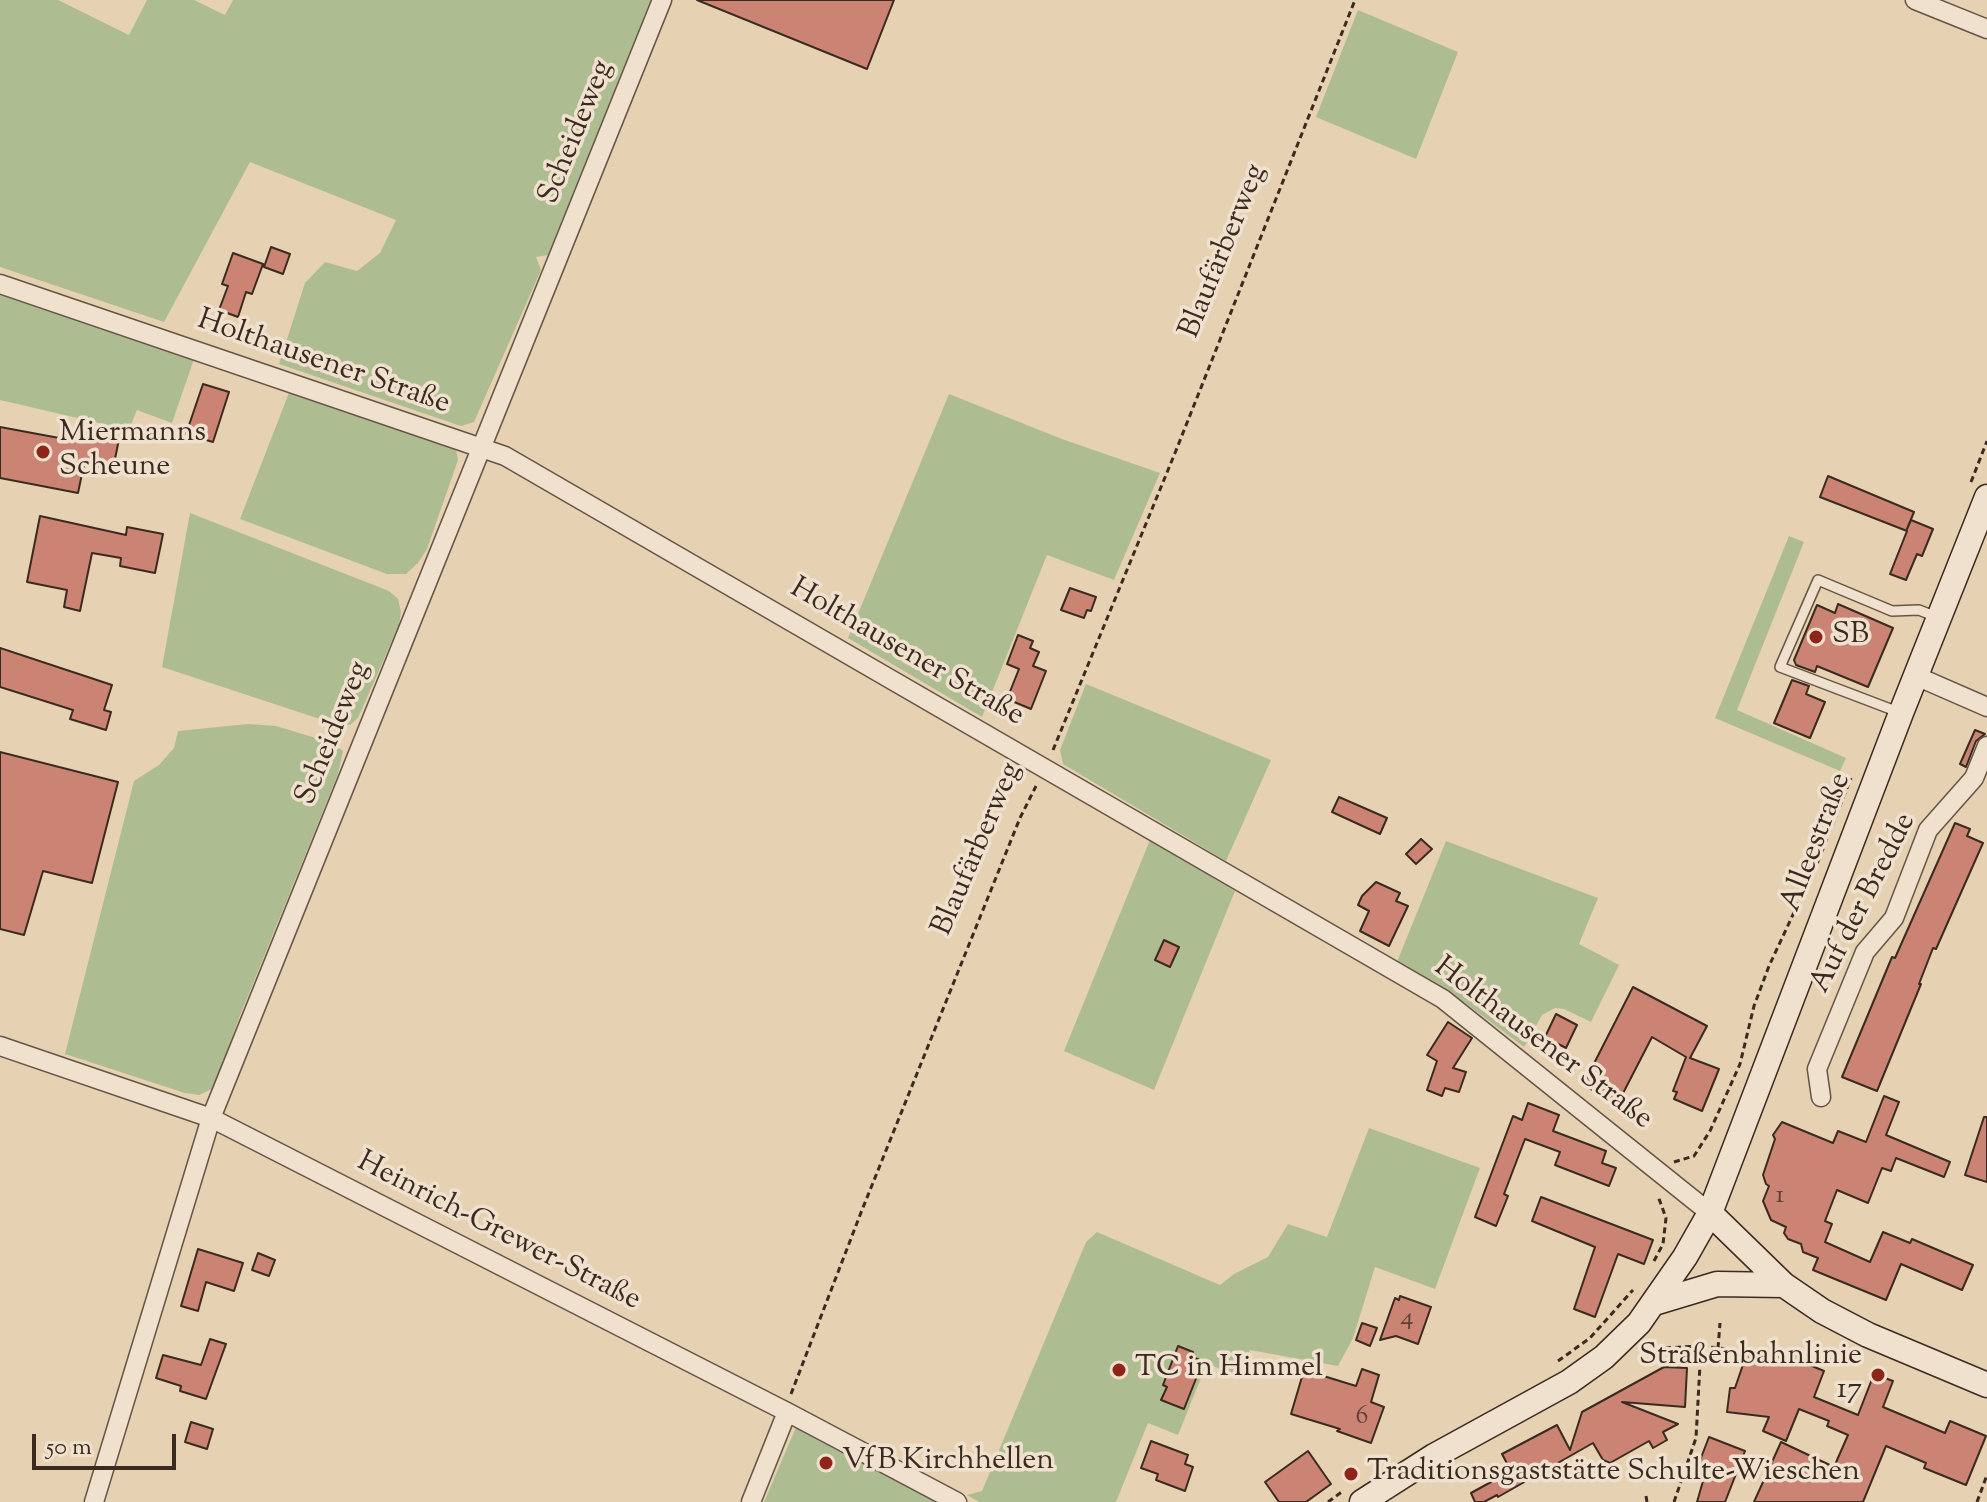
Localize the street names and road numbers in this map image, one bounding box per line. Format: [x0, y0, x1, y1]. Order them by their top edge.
street label: Scheideweg [533, 56, 623, 210]
street label: Blaufärberweg [1174, 160, 1276, 344]
street label: Holthausener Straße [192, 304, 454, 424]
street label: Holthausener Straße [782, 572, 1030, 736]
street label: Scheideweg [290, 657, 380, 811]
street label: Blaufärberweg [926, 758, 1032, 942]
street label: Alleestraße [1775, 769, 1861, 917]
street label: Auf der Bredde [1804, 808, 1926, 1000]
street label: Holthausener Straße [1426, 951, 1658, 1139]
street label: Heinrich-Grewer-Straße [350, 1146, 646, 1320]

